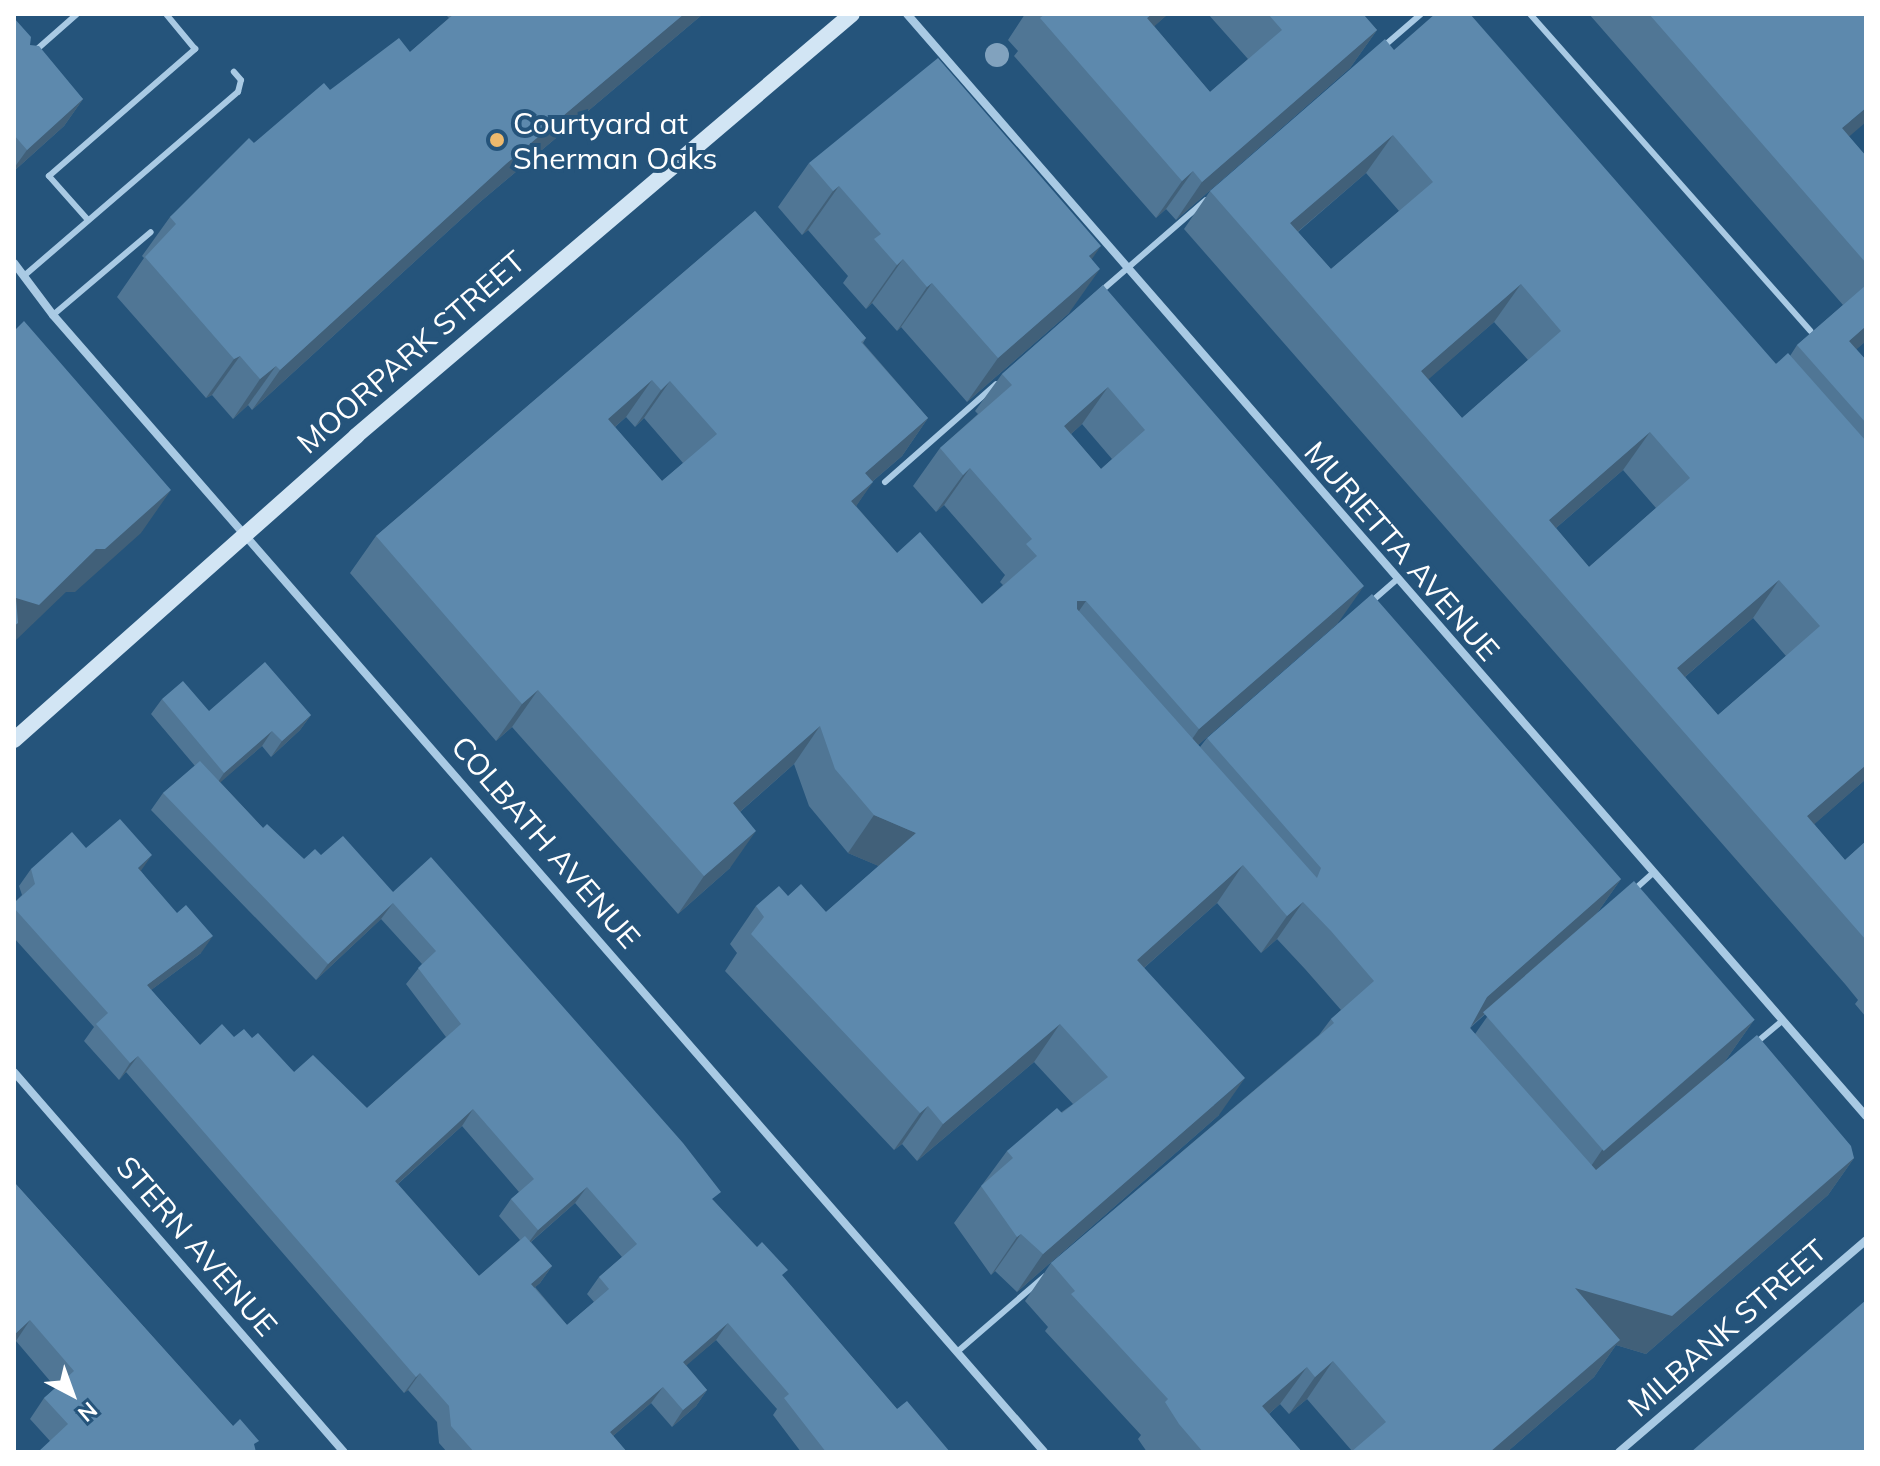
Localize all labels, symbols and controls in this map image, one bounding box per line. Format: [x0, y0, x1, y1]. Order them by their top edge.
place label: Courtyard at Sherman Oaks [513, 105, 717, 176]
marker: Courtyard at Sherman Oaks [488, 131, 506, 149]
street label: MOORPARK STREET [290, 243, 532, 461]
street label: MURIETTA AVENUE [1297, 434, 1507, 668]
street label: COLBATH AVENUE [444, 729, 648, 955]
street label: STERN AVENUE [109, 1149, 285, 1343]
street label: MILBANK STREET [1620, 1232, 1834, 1424]
north arrow [32, 1354, 112, 1434]
text: N [72, 1396, 103, 1428]

